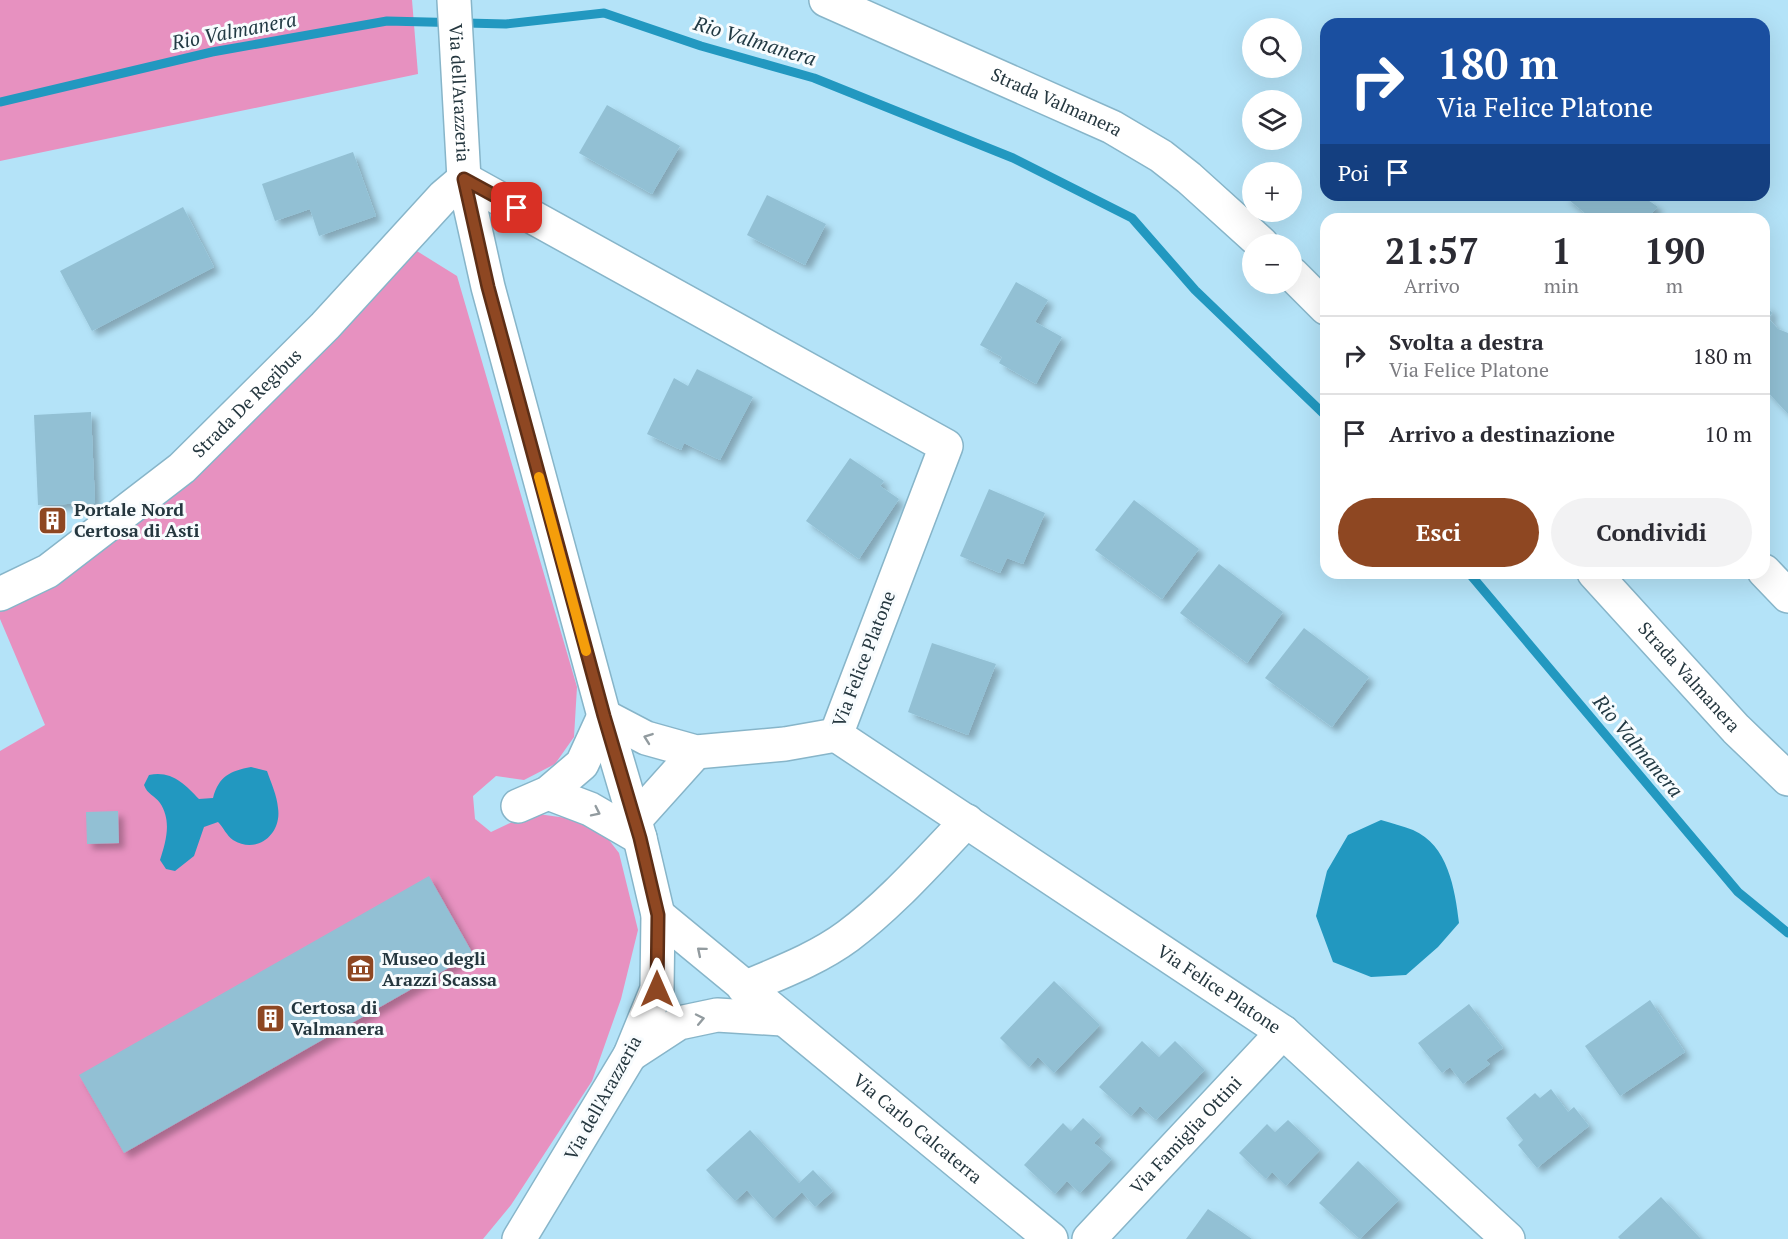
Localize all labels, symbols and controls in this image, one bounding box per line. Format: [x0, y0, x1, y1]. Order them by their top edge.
water label: Rio Valmanera [168, 5, 299, 56]
water label: Rio Valmanera [690, 9, 820, 72]
map controls [1242, 18, 1302, 294]
button: search [1242, 18, 1302, 78]
street label: Via dell'Arazzeria [444, 23, 476, 163]
text: 180 m [1437, 35, 1558, 91]
icon: right [1338, 42, 1416, 120]
street label: Strada Valmanera [987, 62, 1127, 141]
text: Via Felice Platone [1437, 89, 1653, 125]
button: layers [1242, 90, 1302, 150]
icon: arrive [1381, 156, 1414, 189]
text: Poi [1338, 158, 1369, 187]
button: + [1242, 162, 1302, 222]
pin [491, 182, 542, 233]
icon: arrive [500, 191, 533, 224]
text: 21:57 [1385, 227, 1479, 274]
text: 1 [1551, 227, 1572, 274]
text: 190 [1644, 227, 1705, 274]
button: − [1242, 234, 1302, 294]
text: Arrivo [1404, 272, 1460, 299]
text: min [1544, 272, 1579, 299]
text: m [1666, 272, 1683, 299]
text: Svolta a destra [1389, 327, 1544, 356]
icon: right [1338, 339, 1371, 372]
text: 180 m [1692, 341, 1752, 370]
street label: Strada De Regibus [186, 343, 306, 462]
text: Via Felice Platone [1389, 356, 1549, 383]
icon: arrive [1338, 417, 1371, 450]
text: Arrivo a destinazione [1389, 419, 1615, 448]
text: 10 m [1704, 419, 1752, 448]
place label: Portale Nord Certosa di Asti [74, 497, 200, 542]
button: Esci [1338, 498, 1539, 567]
button: Condividi [1551, 498, 1752, 567]
building icon: Portale Nord Certosa di Asti [37, 504, 69, 536]
street label: Via Felice Platone [826, 587, 900, 730]
street label: Strada Valmanera [1633, 616, 1746, 737]
water label: Rio Valmanera [1587, 688, 1689, 803]
one-way arrow [643, 733, 654, 745]
one-way arrow [590, 805, 601, 817]
street label: Via Felice Platone [1153, 939, 1286, 1038]
place label: Museo degli Arazzi Scassa [382, 946, 497, 991]
one-way arrow [697, 947, 708, 958]
museum icon: Museo degli Arazzi Scassa [345, 953, 377, 985]
position arrow [625, 957, 689, 1021]
place label: Certosa di Valmanera [291, 995, 384, 1040]
building icon: Certosa di Valmanera [254, 1002, 286, 1034]
one-way arrow [694, 1013, 704, 1026]
street label: Via dell'Arazzeria [558, 1031, 646, 1164]
street label: Via Carlo Calcaterra [848, 1068, 988, 1188]
street label: Via Famiglia Ottini [1124, 1071, 1246, 1199]

